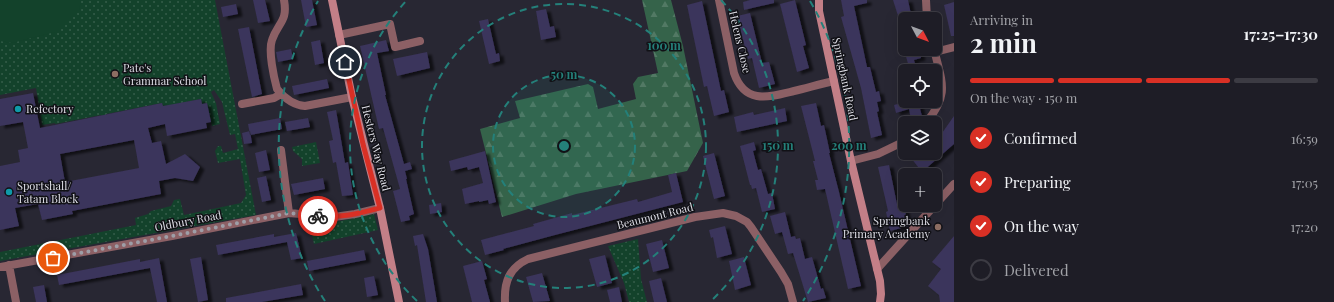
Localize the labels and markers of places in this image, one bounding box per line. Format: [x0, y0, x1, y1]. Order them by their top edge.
pin [328, 45, 362, 79]
place label: Pate's Grammar School [123, 60, 206, 88]
marker: Pate's Grammar School [110, 69, 120, 79]
place label: Refectory [26, 101, 74, 116]
marker: Refectory [13, 104, 23, 114]
centre of rings [557, 139, 571, 153]
place label: Sportshall/ Tatam Block [17, 178, 78, 206]
marker: Sportshall/ Tatam Block [4, 187, 14, 197]
place label: Springbank Primary Academy [843, 213, 930, 241]
marker: Springbank Primary Academy [933, 222, 943, 232]
pin [36, 241, 70, 275]

